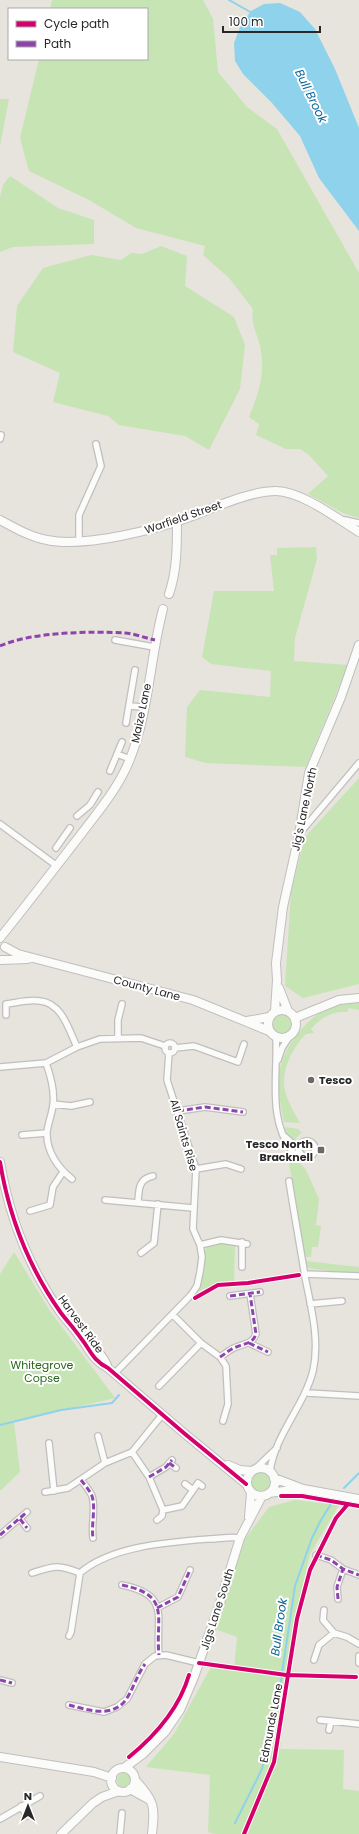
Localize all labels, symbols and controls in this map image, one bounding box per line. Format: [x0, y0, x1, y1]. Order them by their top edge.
legend [8, 8, 148, 60]
scale bar [223, 8, 320, 34]
text: 100 m [229, 13, 263, 30]
text: Cycle path [44, 15, 109, 32]
text: Path [44, 35, 71, 52]
water label: Bull Brook [291, 66, 332, 126]
street label: Warfield Street [142, 496, 224, 538]
street label: Maize Lane [127, 682, 155, 744]
street label: Jig's Lane North [287, 766, 321, 852]
street label: County Lane [112, 971, 182, 1005]
place label: Tesco [319, 1072, 352, 1088]
marker: Tesco [306, 1075, 316, 1085]
street label: All Saints Rise [166, 1097, 202, 1173]
place label: Tesco North Bracknell [246, 1136, 313, 1165]
marker: Tesco North Bracknell [316, 1145, 326, 1155]
street label: Harvest Ride [54, 1292, 108, 1357]
park label: Whitegrove Copse [11, 1357, 74, 1386]
street label: Jigs Lane South [196, 1566, 238, 1652]
water label: Bull Brook [266, 1596, 291, 1657]
street label: Edmunds Lane [255, 1682, 287, 1764]
north arrow [8, 1786, 48, 1826]
text: N [24, 1788, 32, 1804]

